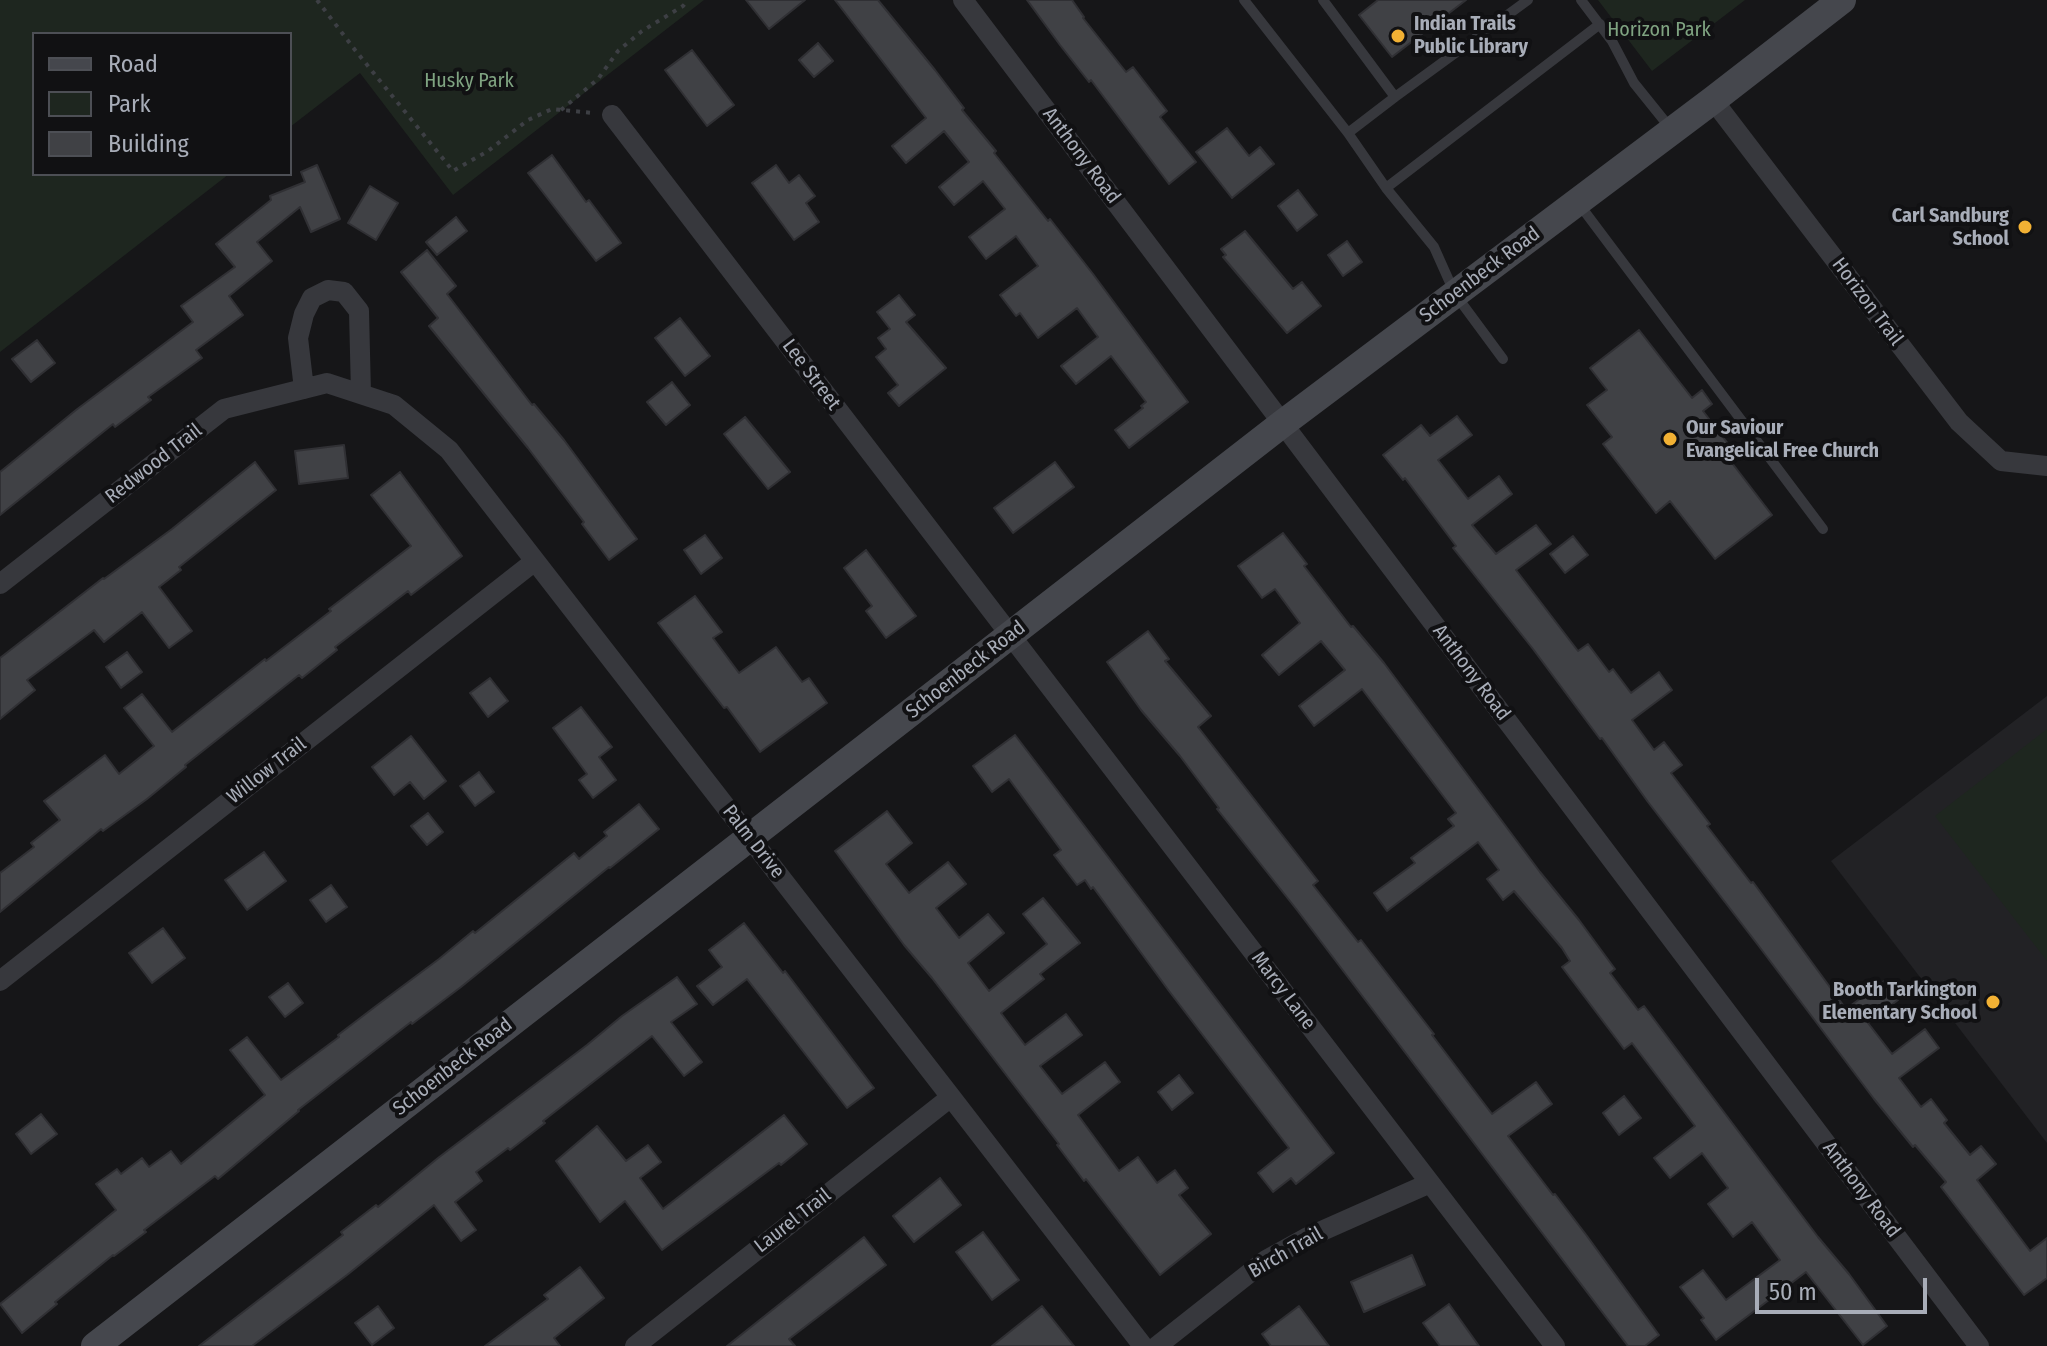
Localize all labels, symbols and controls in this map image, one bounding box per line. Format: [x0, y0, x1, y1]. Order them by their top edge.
place label: Indian Trails Public Library [1414, 12, 1528, 59]
park label: Horizon Park [1607, 18, 1711, 42]
marker: Indian Trails Public Library [1389, 27, 1407, 45]
legend [32, 32, 292, 176]
text: Road [108, 50, 158, 78]
park label: Husky Park [424, 69, 514, 93]
text: Park [108, 90, 151, 118]
street label: Anthony Road [1037, 103, 1125, 209]
text: Building [108, 130, 189, 158]
place label: Carl Sandburg School [1892, 204, 2009, 251]
marker: Carl Sandburg School [2016, 218, 2034, 236]
street label: Schoenbeck Road [1415, 222, 1545, 328]
street label: Horizon Trail [1826, 254, 1908, 350]
street label: Lee Street [777, 335, 845, 415]
place label: Our Saviour Evangelical Free Church [1686, 416, 1879, 463]
street label: Redwood Trail [101, 419, 207, 509]
marker: Our Saviour Evangelical Free Church [1661, 430, 1679, 448]
street label: Schoenbeck Road [902, 616, 1030, 724]
street label: Anthony Road [1427, 620, 1515, 726]
street label: Willow Trail [223, 733, 311, 809]
street label: Palm Drive [717, 800, 789, 884]
street label: Marcy Lane [1246, 947, 1320, 1035]
place label: Booth Tarkington Elementary School [1822, 978, 1977, 1025]
marker: Booth Tarkington Elementary School [1984, 993, 2002, 1011]
street label: Schoenbeck Road [389, 1013, 517, 1121]
street label: Anthony Road [1817, 1137, 1905, 1243]
street label: Laurel Trail [750, 1184, 836, 1258]
street label: Birch Trail [1245, 1222, 1327, 1284]
scale bar [1759, 1262, 1931, 1312]
text: 50 m [1769, 1278, 1817, 1306]

